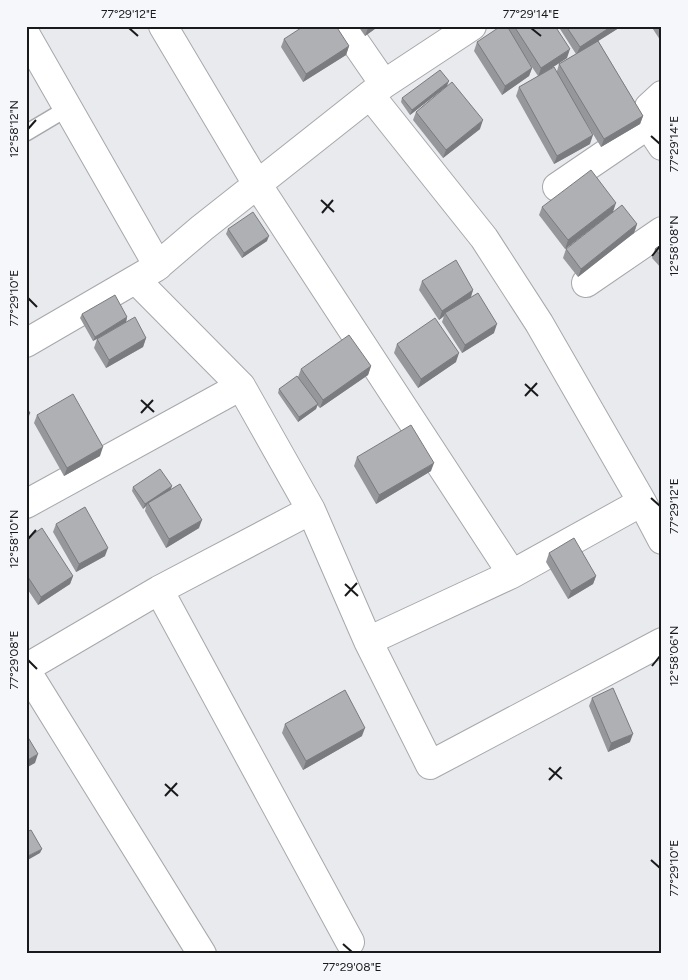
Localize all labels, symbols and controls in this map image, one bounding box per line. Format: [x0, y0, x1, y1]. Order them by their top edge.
text: 77°29'12"E [101, 7, 157, 21]
text: 77°29'14"E [503, 7, 559, 21]
text: 12°58'12"N [7, 100, 21, 158]
text: 77°29'14"E [667, 116, 681, 172]
text: 12°58'08"N [667, 216, 681, 276]
text: 77°29'10"E [7, 270, 21, 326]
text: 77°29'12"E [667, 478, 681, 534]
text: 12°58'10"N [7, 510, 21, 568]
text: 12°58'06"N [667, 626, 681, 686]
text: 77°29'08"E [7, 630, 21, 690]
text: 77°29'10"E [667, 840, 681, 896]
text: 77°29'08"E [322, 960, 382, 974]

